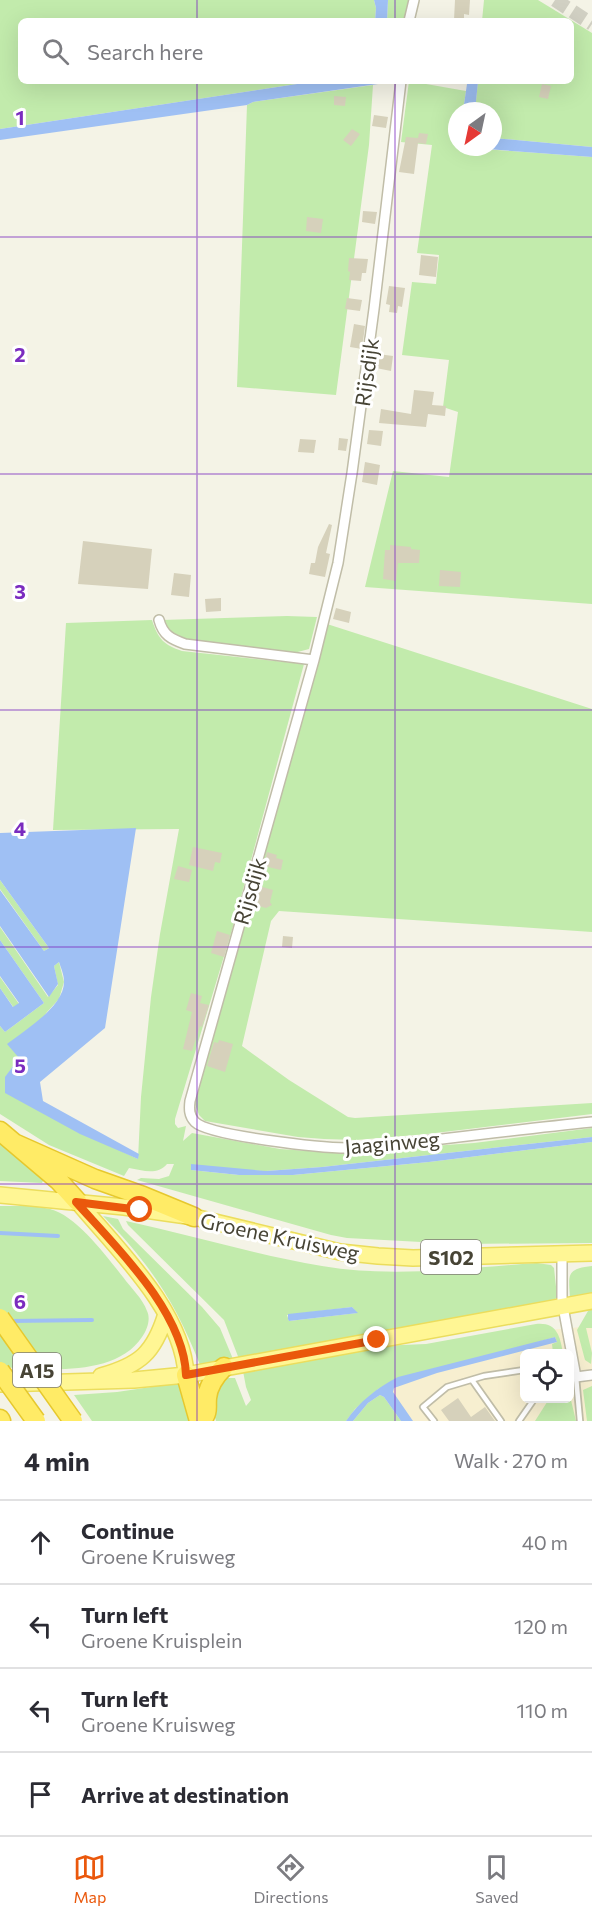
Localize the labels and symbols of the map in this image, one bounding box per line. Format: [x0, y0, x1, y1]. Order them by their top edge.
north arrow [448, 102, 502, 156]
text: 1 [15, 105, 25, 129]
street label: Rijsdijk [349, 336, 383, 408]
text: 2 [14, 342, 26, 366]
text: 3 [14, 579, 26, 603]
text: 4 [14, 816, 26, 840]
street label: Rijsdijk [228, 855, 270, 927]
text: 5 [14, 1053, 26, 1077]
street label: Jaaginweg [343, 1125, 441, 1159]
route start [126, 1196, 152, 1222]
street label: Groene Kruisweg [198, 1207, 362, 1265]
road number: S102 [421, 1240, 481, 1274]
text: 6 [14, 1289, 26, 1313]
route end [363, 1326, 389, 1352]
road number: A15 [13, 1353, 61, 1387]

